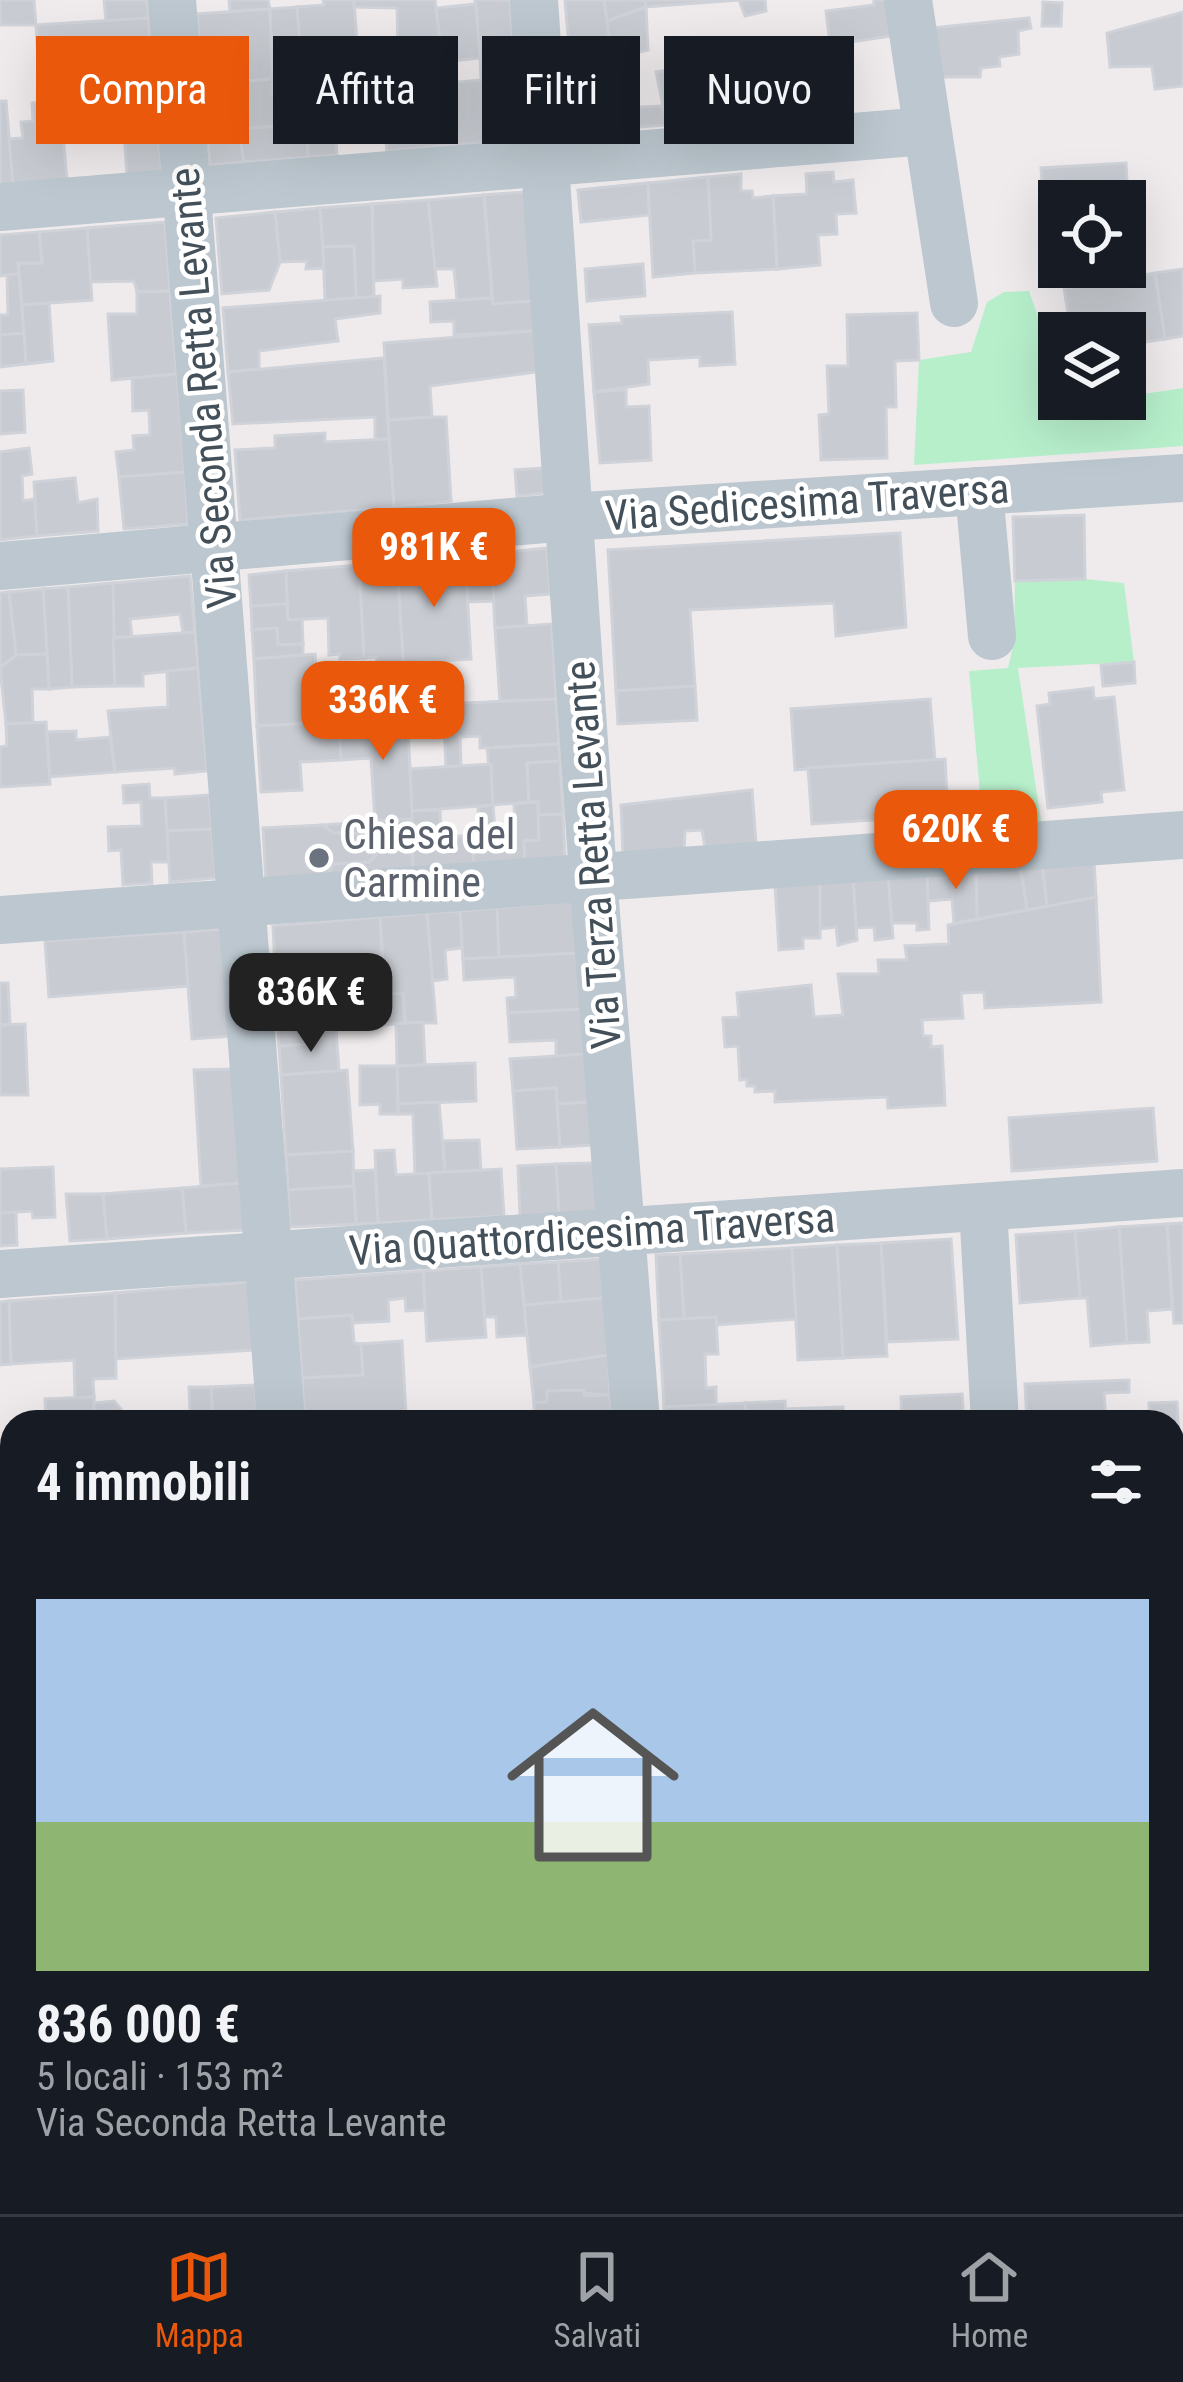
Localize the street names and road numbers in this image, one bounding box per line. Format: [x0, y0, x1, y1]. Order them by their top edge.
street label: Via Seconda Retta Levante [159, 166, 247, 610]
street label: Via Sedicesima Traversa [603, 463, 1011, 541]
street label: Via Terza Retta Levante [555, 659, 631, 1051]
street label: Via Quattordicesima Traversa [347, 1193, 837, 1275]

